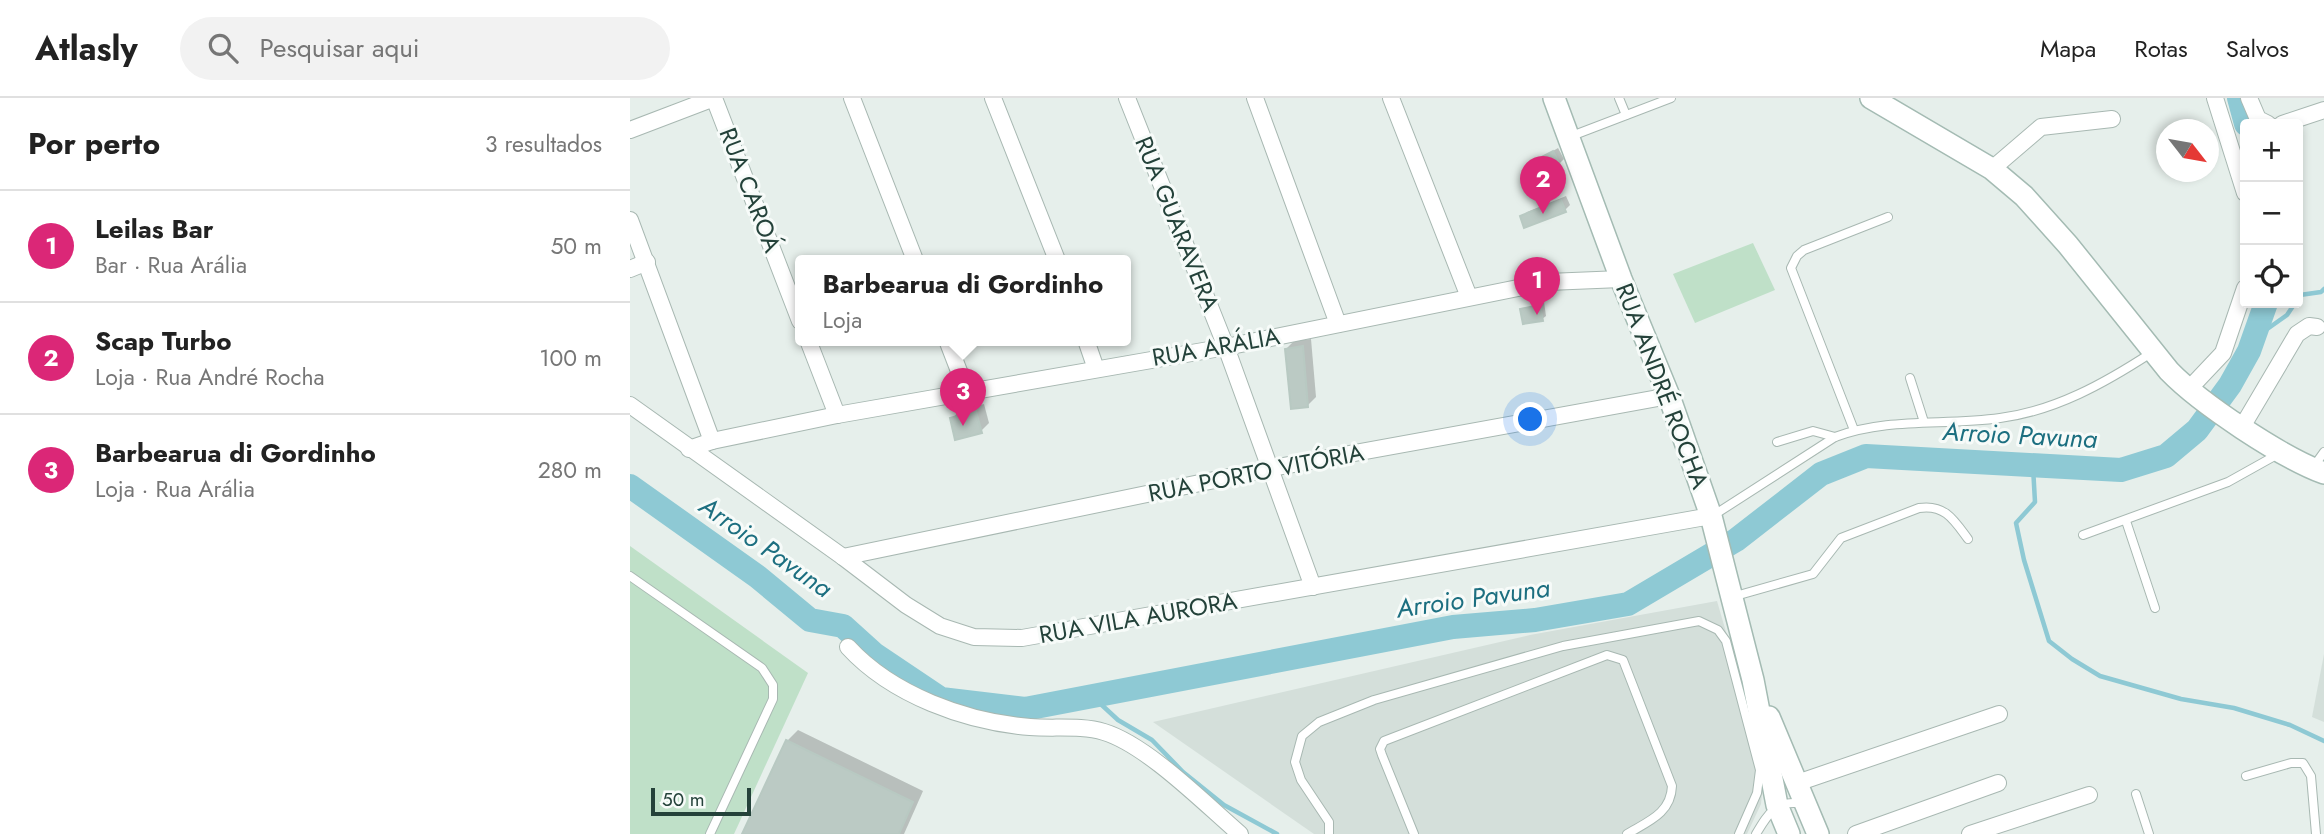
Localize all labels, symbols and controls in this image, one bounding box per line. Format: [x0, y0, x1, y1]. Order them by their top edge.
search box [180, 17, 670, 80]
text: Atlasly [35, 25, 138, 72]
icon: search [204, 29, 242, 67]
text: Pesquisar aqui [260, 29, 420, 67]
text: Mapa [2040, 31, 2096, 66]
text: Rotas [2134, 31, 2188, 66]
text: Salvos [2226, 31, 2289, 66]
north arrow [2156, 119, 2219, 182]
map controls [2240, 119, 2303, 308]
button: + [2240, 119, 2303, 182]
text: Por perto [28, 122, 160, 165]
street label: RUA CAROÁ [711, 122, 790, 257]
text: 3 resultados [485, 127, 602, 161]
street label: RUA GUARAVERA [1126, 131, 1229, 317]
pin: 2 [1520, 156, 1566, 214]
button: − [2240, 182, 2303, 245]
text: Leilas Bar [95, 210, 213, 248]
text: 1 [45, 229, 57, 263]
text: 50 m [550, 229, 602, 263]
button: locate [2240, 245, 2303, 308]
text: Bar · Rua Arália [95, 248, 247, 282]
popup [795, 255, 1131, 346]
pin: 1 [1514, 257, 1560, 315]
text: Barbearua di Gordinho [823, 265, 1103, 303]
street label: RUA ANDRÉ ROCHA [1607, 278, 1718, 494]
text: Loja [823, 303, 862, 337]
street label: RUA ARÁLIA [1149, 318, 1283, 375]
text: Scap Turbo [95, 322, 231, 360]
text: 2 [43, 341, 59, 375]
text: 100 m [539, 341, 602, 375]
text: Loja · Rua André Rocha [95, 360, 325, 394]
pin: 3 [940, 368, 986, 426]
your location [1513, 402, 1547, 436]
water label: Arroio Pavuna [1941, 412, 2099, 458]
text: Barbearua di Gordinho [95, 434, 376, 472]
street label: RUA PORTO VITÓRIA [1145, 434, 1367, 511]
text: 3 [44, 453, 58, 487]
text: 280 m [538, 453, 602, 487]
text: Loja · Rua Arália [95, 472, 255, 506]
water label: Arroio Pavuna [691, 486, 841, 607]
water label: Arroio Pavuna [1393, 568, 1553, 628]
street label: RUA VILA AURORA [1036, 583, 1240, 652]
scale bar [651, 785, 751, 817]
text: 50 m [662, 786, 705, 813]

